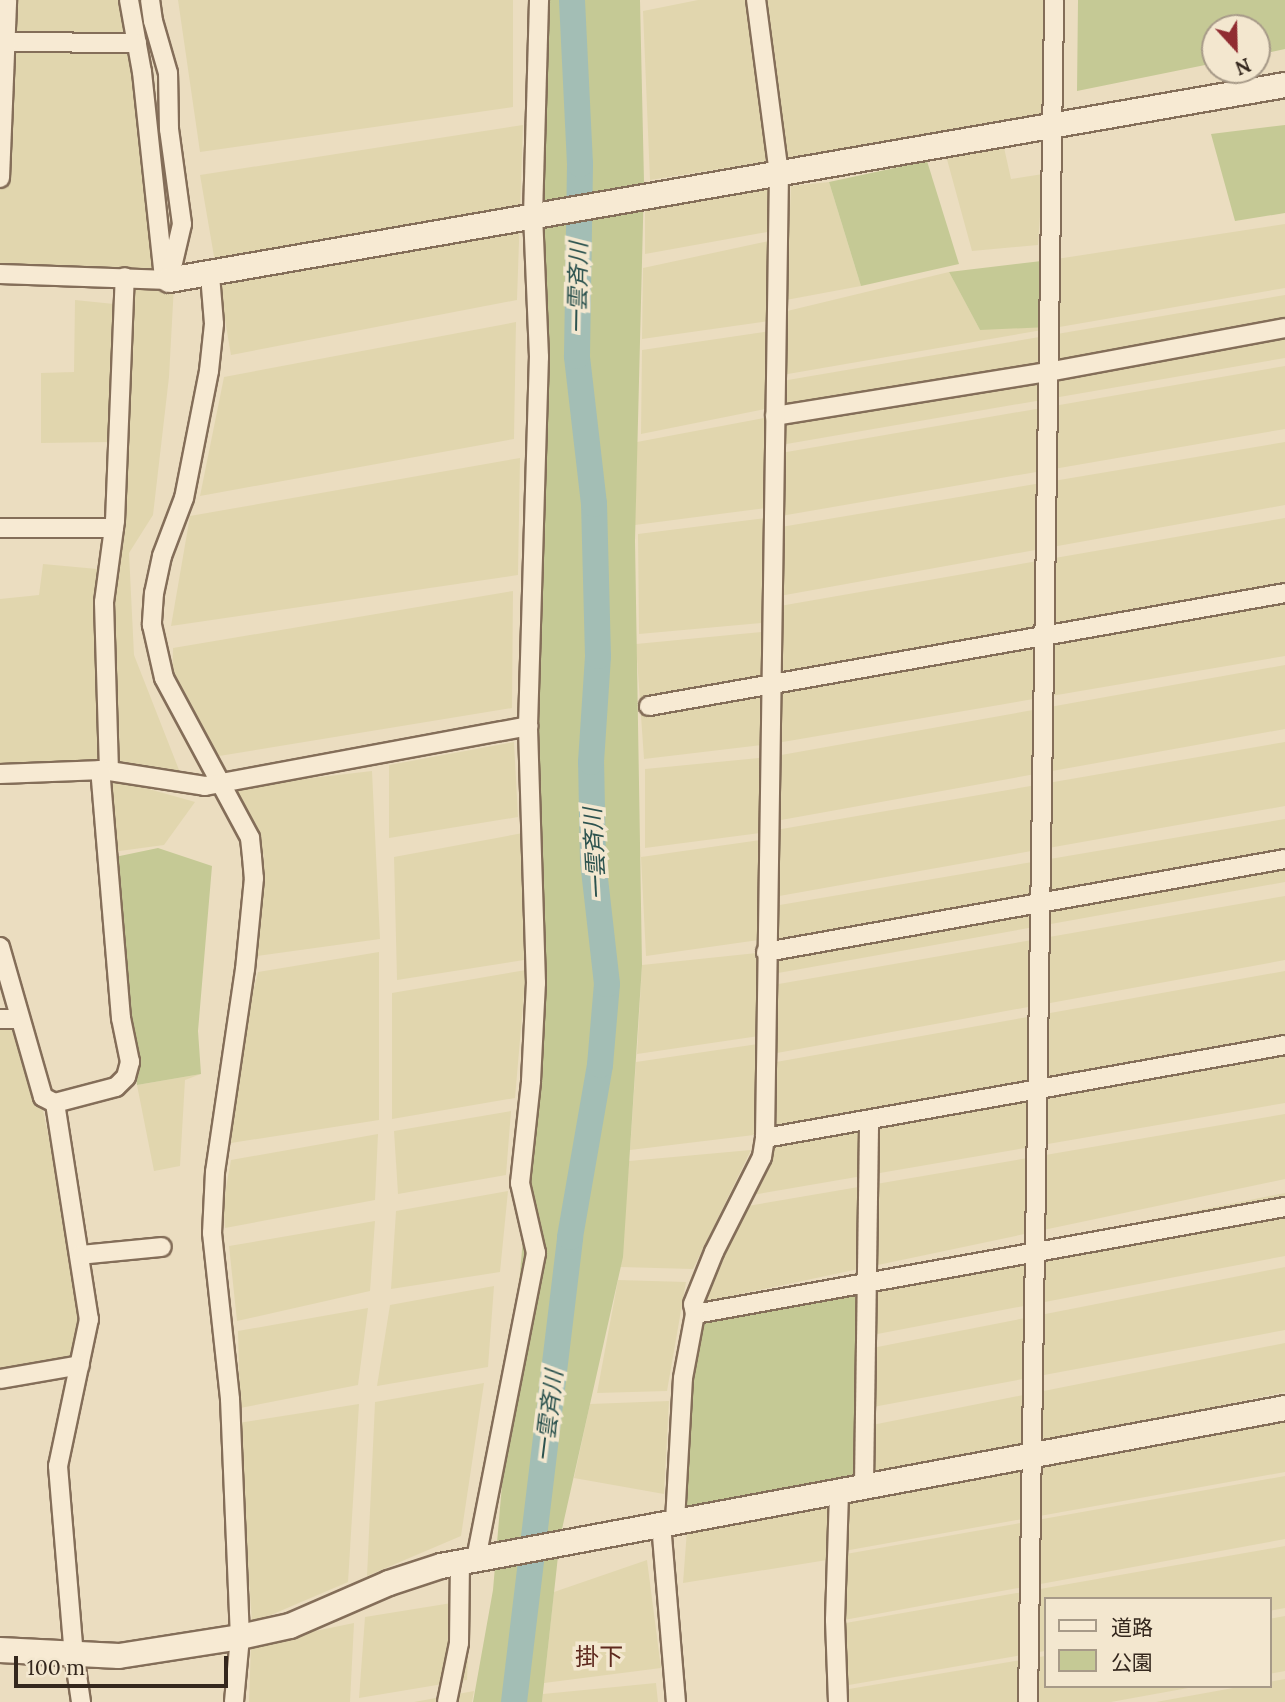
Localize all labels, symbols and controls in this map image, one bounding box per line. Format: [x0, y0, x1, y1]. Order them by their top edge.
north arrow [1201, 14, 1271, 84]
text: N [1232, 53, 1254, 80]
water label: 一雲斉川 [563, 242, 593, 334]
water label: 一雲斉川 [579, 807, 611, 901]
water label: 一雲斉川 [530, 1369, 568, 1463]
legend [1044, 1597, 1271, 1688]
text: 道路 [1111, 1614, 1153, 1641]
scale bar [18, 1642, 231, 1686]
district label: 掛下 [575, 1643, 623, 1671]
text: 公園 [1111, 1649, 1153, 1676]
text: 100 m [27, 1654, 85, 1681]

